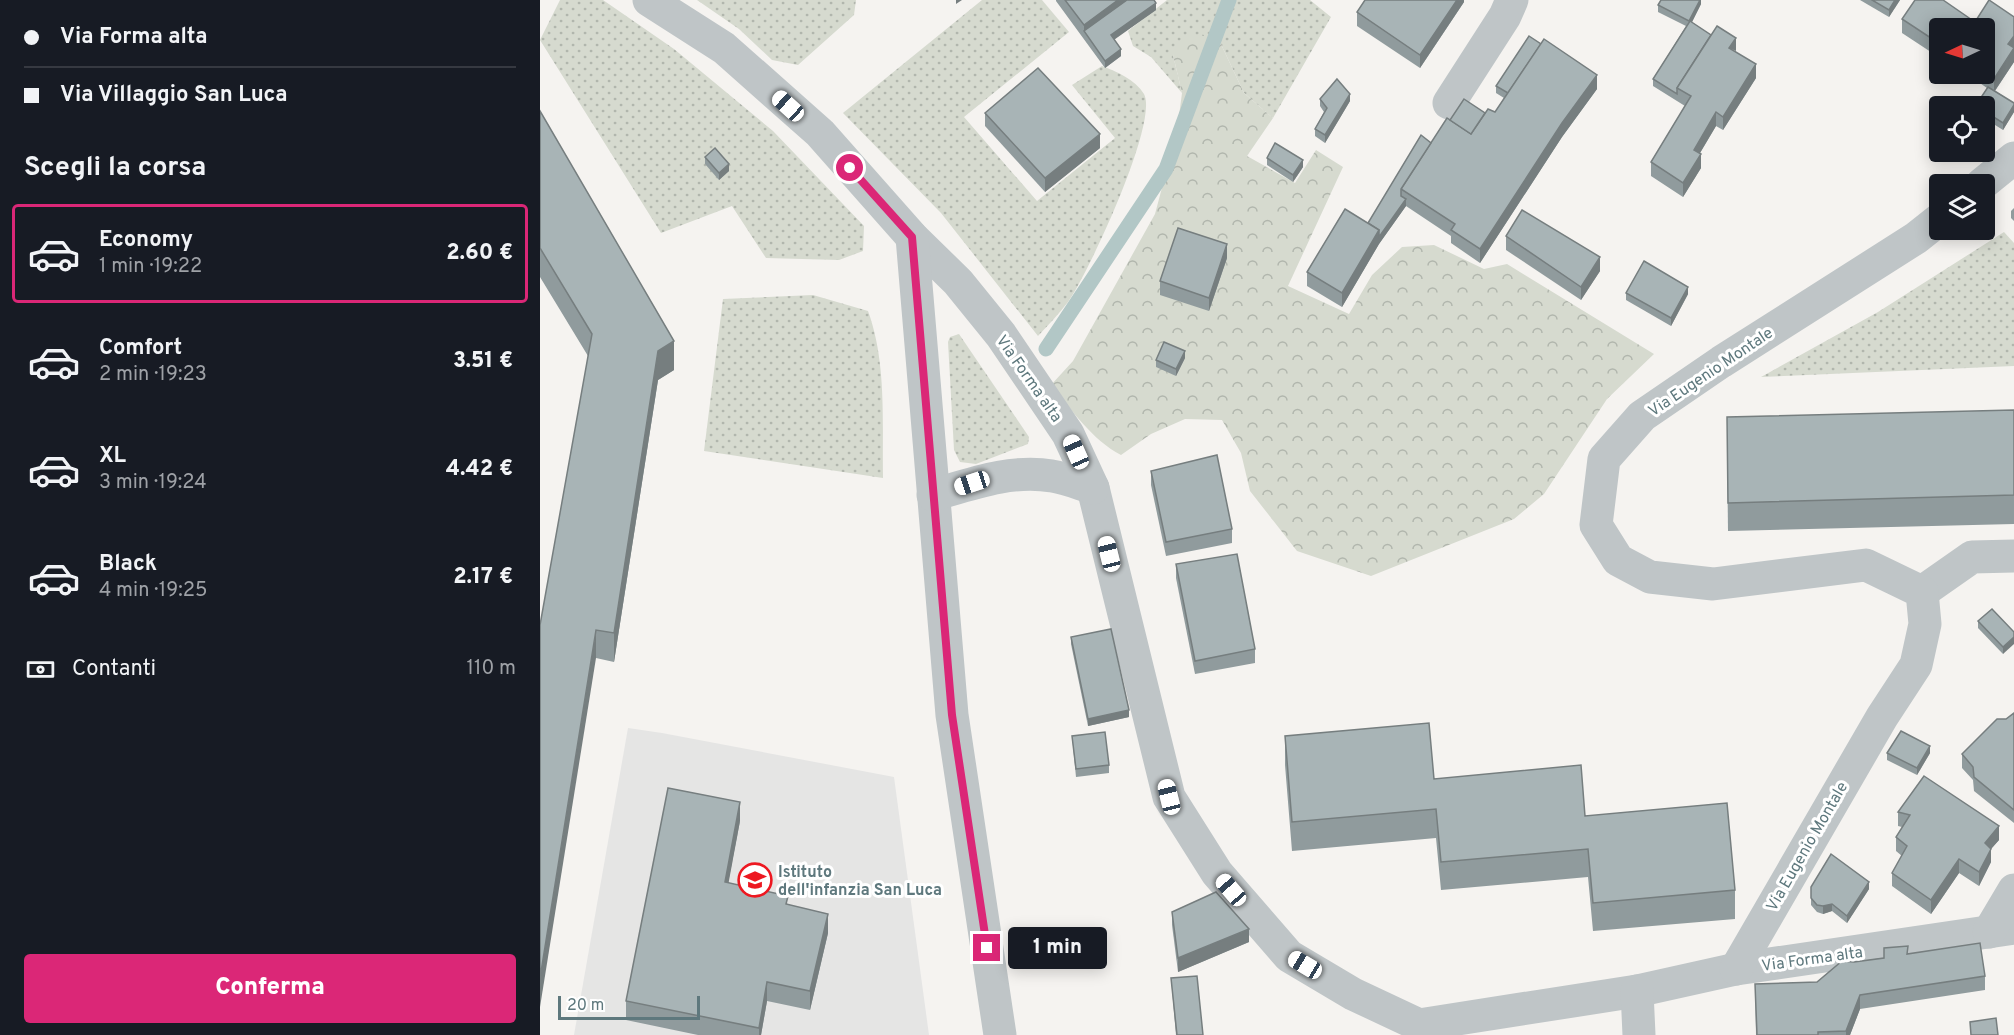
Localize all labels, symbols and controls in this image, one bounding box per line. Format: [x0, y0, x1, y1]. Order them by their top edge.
north arrow [1929, 18, 1995, 84]
map controls [1929, 18, 1995, 240]
text: Via Forma alta [60, 24, 208, 51]
text: Via Villaggio San Luca [60, 82, 288, 109]
car [769, 87, 807, 125]
button: locate [1929, 96, 1995, 162]
text: Scegli la corsa [24, 151, 206, 185]
route start [836, 154, 863, 181]
button: layers [1929, 174, 1995, 240]
icon: car [27, 227, 81, 281]
text: Economy [99, 227, 193, 254]
text: 2.60 € [446, 240, 513, 267]
text: 1 min · 19:22 [99, 254, 202, 280]
street label: Via Eugenio Montale [1645, 323, 1777, 422]
street label: Via Forma alta [991, 332, 1066, 427]
icon: car [27, 335, 81, 389]
text: Comfort [99, 335, 182, 362]
text: 3.51 € [453, 348, 513, 375]
text: 2 min · 19:23 [99, 362, 207, 388]
car [1060, 432, 1092, 472]
icon: car [27, 443, 81, 497]
text: XL [99, 443, 126, 470]
text: 4.42 € [446, 456, 513, 483]
car [952, 469, 992, 497]
text: 3 min · 19:24 [99, 470, 207, 496]
car [1096, 534, 1122, 574]
icon: car [27, 551, 81, 605]
text: Black [99, 551, 157, 578]
text: 2.17 € [453, 564, 513, 591]
text: 4 min · 19:25 [99, 578, 207, 604]
icon: cash [24, 653, 57, 686]
text: Contanti [72, 656, 156, 683]
text: 110 m [467, 656, 516, 682]
car [1156, 777, 1182, 817]
street label: Via Eugenio Montale [1763, 779, 1853, 915]
school or university icon: Istituto dell'infanzia San Luca [737, 862, 773, 898]
place label: Istituto dell'infanzia San Luca [778, 863, 942, 901]
car [1212, 871, 1250, 909]
callout: 1 min [1008, 927, 1107, 969]
route end [973, 934, 1000, 961]
text: 1 min [1033, 935, 1082, 961]
street label: Via Forma alta [1760, 943, 1864, 977]
car [1285, 948, 1325, 982]
button: Conferma [24, 954, 516, 1023]
scale bar [558, 993, 700, 1020]
text: 20 m [567, 996, 604, 1016]

